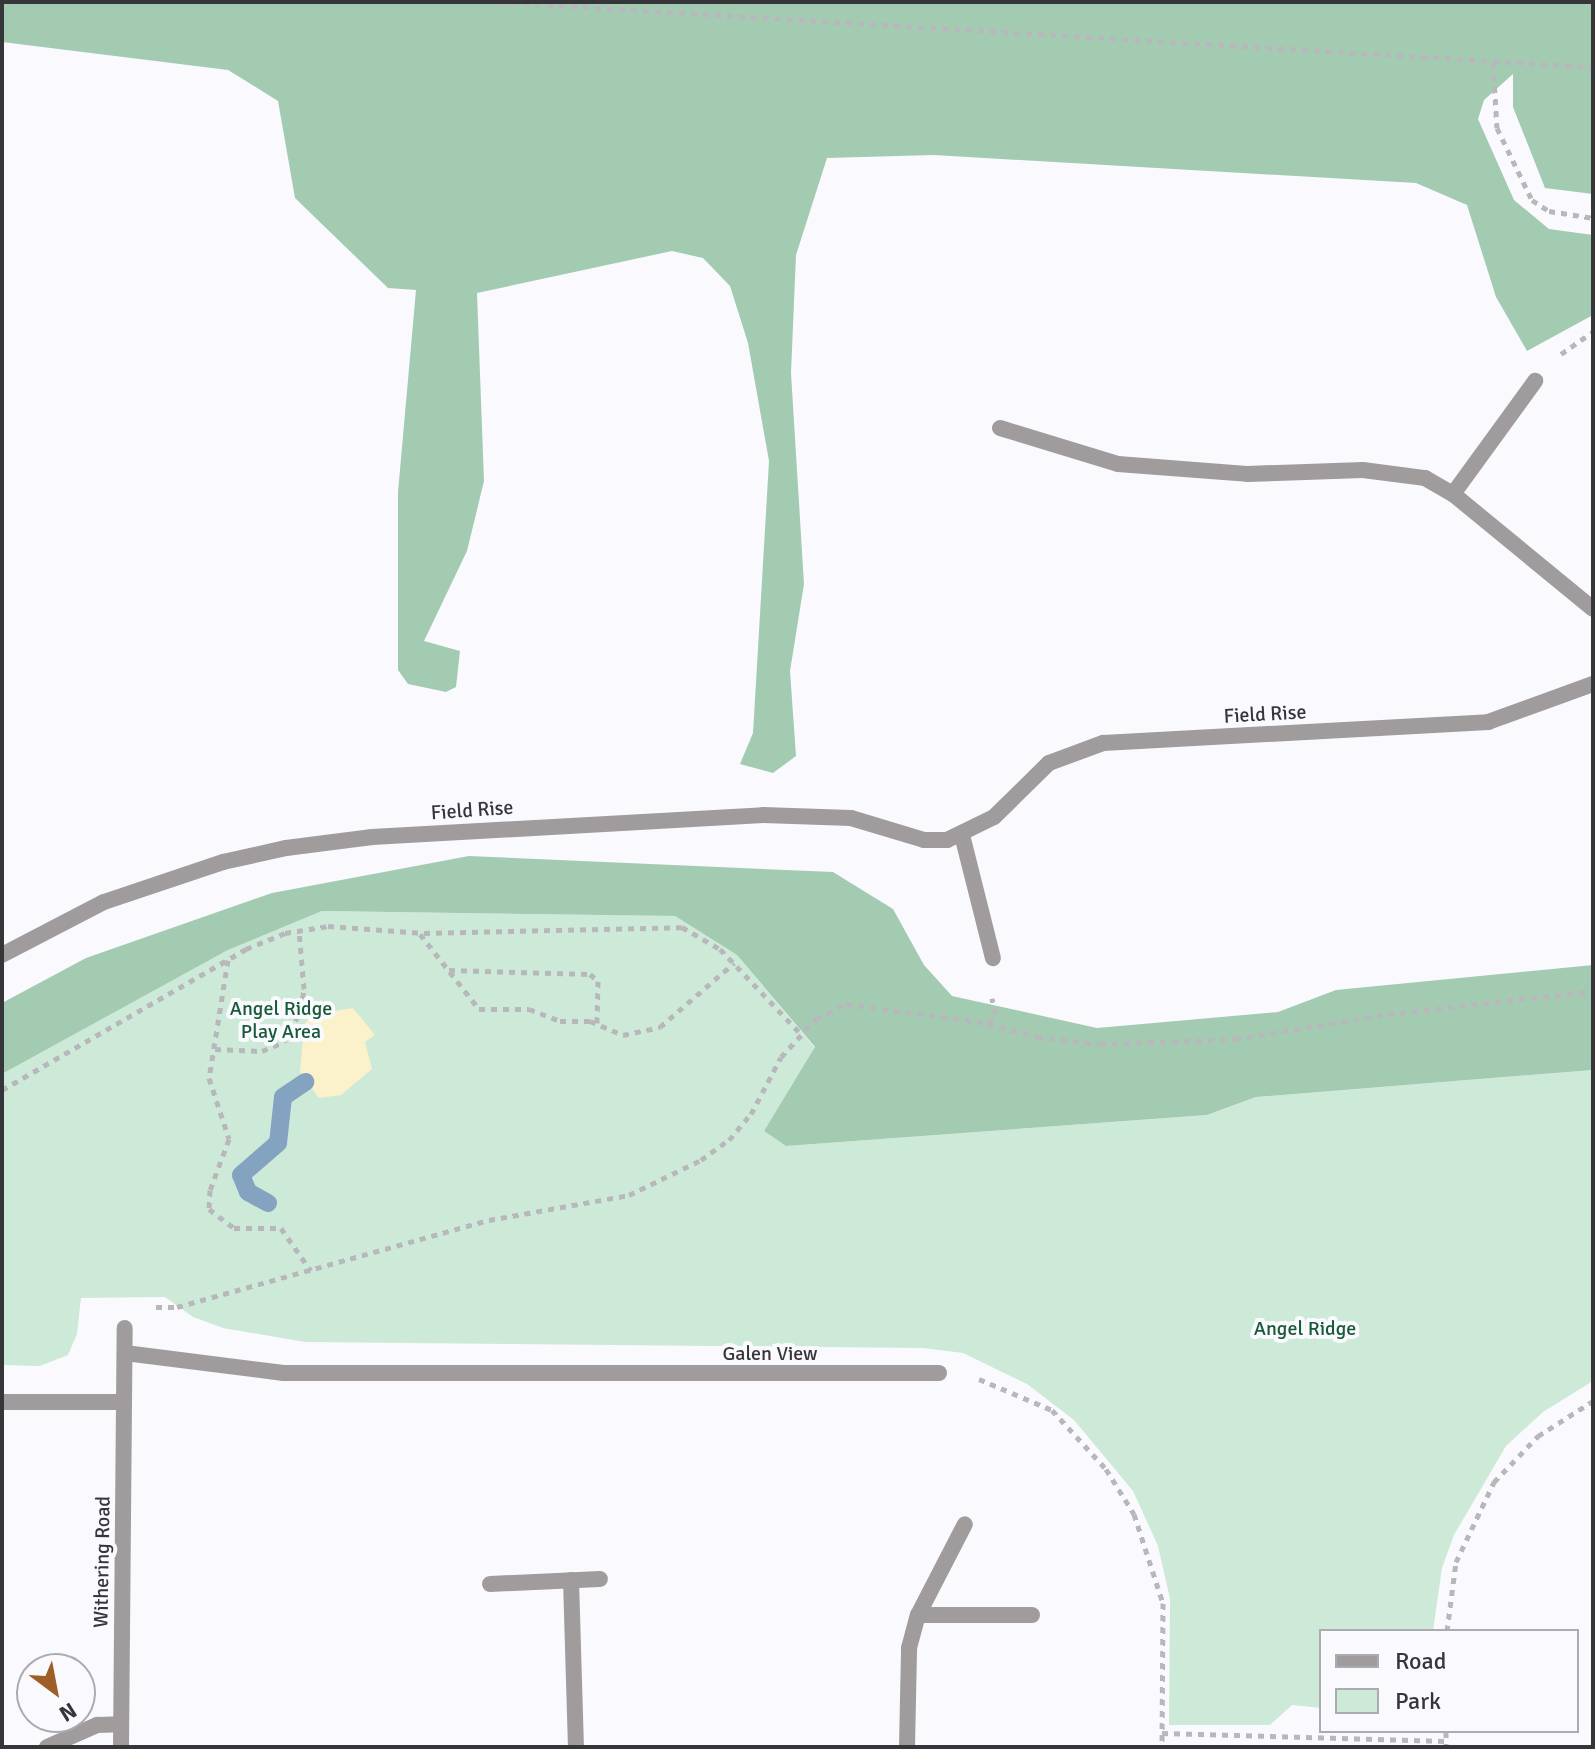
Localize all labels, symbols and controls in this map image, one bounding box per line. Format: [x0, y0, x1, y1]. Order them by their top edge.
street label: Field Rise [1223, 700, 1307, 728]
street label: Field Rise [430, 795, 514, 825]
park label: Angel Ridge Play Area [230, 997, 332, 1044]
park label: Angel Ridge [1254, 1316, 1356, 1340]
street label: Galen View [722, 1341, 818, 1365]
street label: Withering Road [89, 1496, 115, 1628]
legend [1319, 1629, 1579, 1733]
text: Road [1395, 1646, 1446, 1676]
north arrow [16, 1653, 96, 1733]
text: Park [1395, 1686, 1441, 1716]
text: N [54, 1697, 82, 1728]

